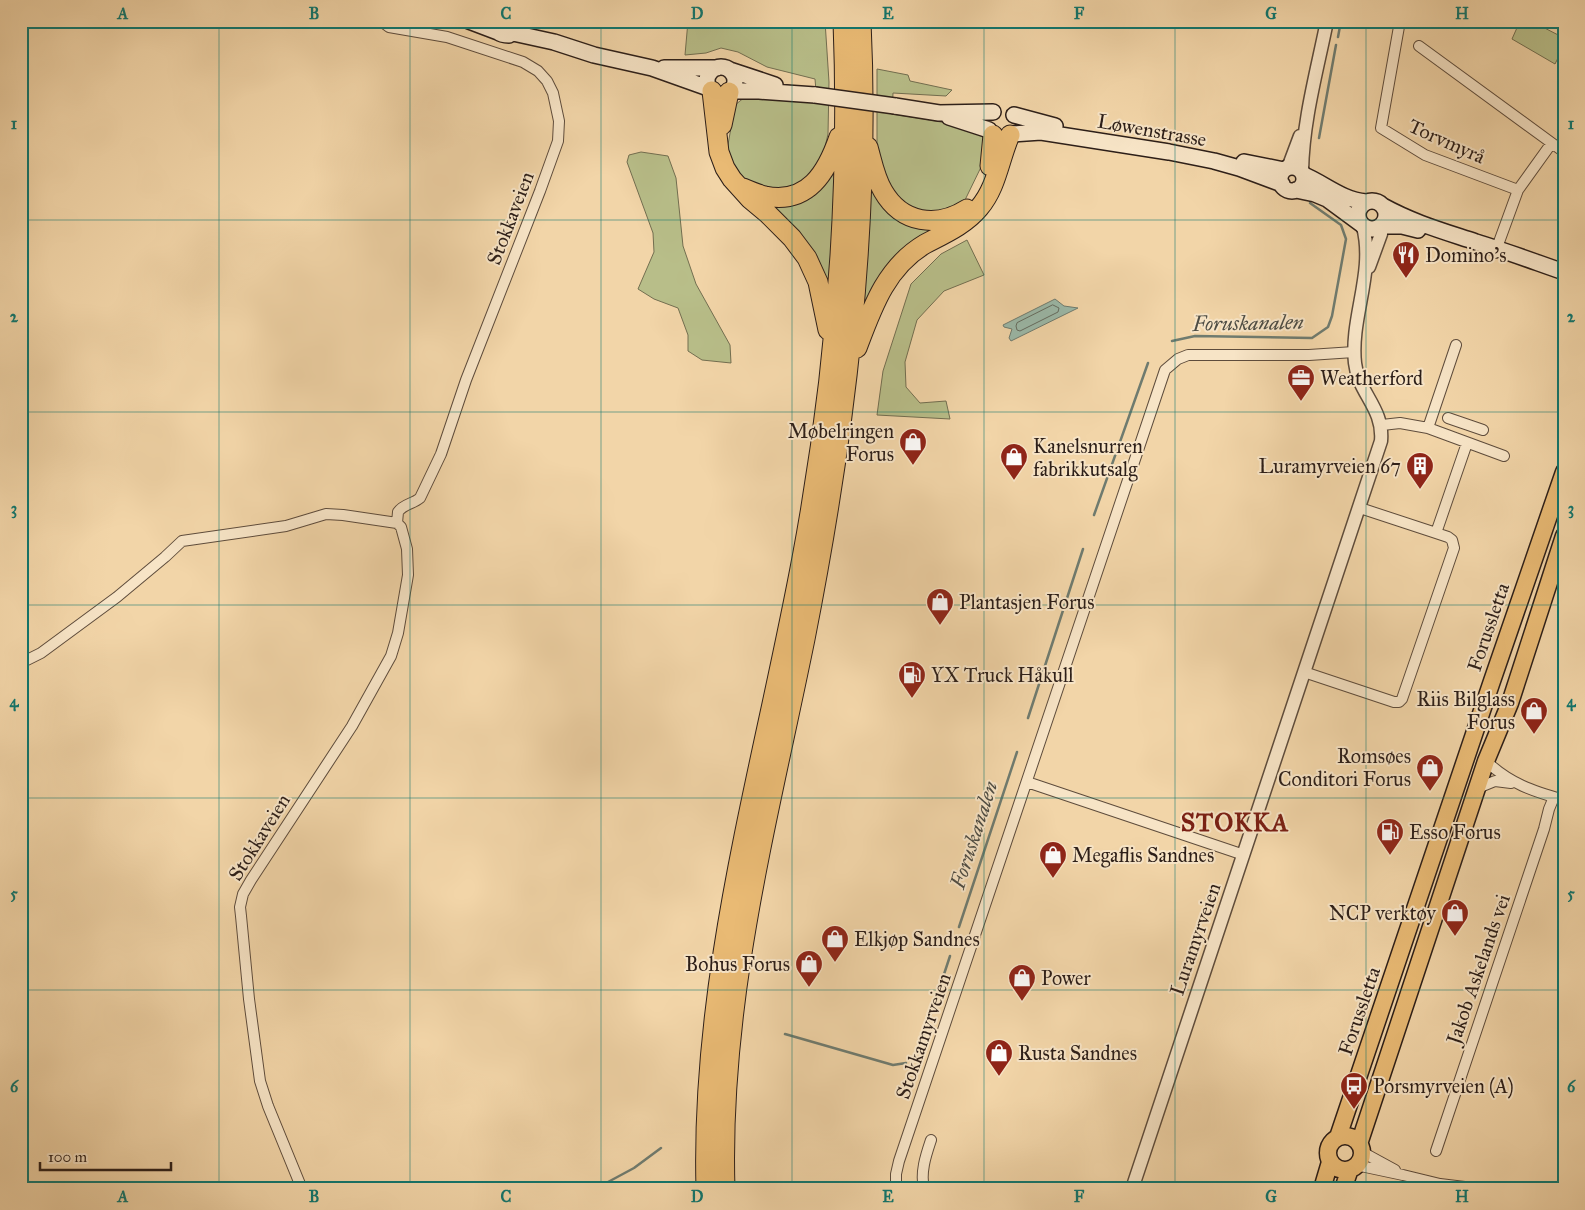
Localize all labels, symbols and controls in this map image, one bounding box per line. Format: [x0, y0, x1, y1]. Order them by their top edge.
text: A [117, 4, 129, 23]
text: B [309, 4, 319, 23]
text: C [501, 4, 512, 23]
text: D [691, 4, 704, 23]
text: E [882, 4, 894, 23]
text: F [1074, 4, 1085, 23]
text: G [1265, 4, 1277, 23]
text: H [1455, 4, 1469, 23]
street label: Løwenstrasse [1096, 109, 1208, 151]
street label: Torvmyrå [1405, 113, 1490, 169]
text: 1 [11, 114, 18, 133]
text: 1 [1568, 114, 1575, 133]
street label: Stokkaveien [481, 168, 539, 268]
restaurant icon: Domino's [1391, 240, 1421, 279]
place label: Domino's [1425, 243, 1506, 267]
text: 2 [10, 307, 19, 326]
text: 2 [1567, 307, 1576, 326]
water label: Foruskanalen [1191, 309, 1304, 337]
office icon: Weatherford [1286, 363, 1316, 402]
place label: Weatherford [1320, 366, 1423, 390]
place label: Møbelringen Forus [788, 419, 894, 466]
shop icon: Møbelringen Forus [898, 427, 928, 466]
place label: Kanelsnurren fabrikkutsalg [1033, 434, 1143, 482]
shop icon: Kanelsnurren fabrikkutsalg [999, 442, 1029, 481]
building icon: Luramyrveien 67 [1405, 451, 1435, 490]
place label: Luramyrveien 67 [1259, 454, 1401, 478]
text: 3 [11, 499, 17, 519]
text: 3 [1568, 499, 1574, 519]
street label: Forussletta [1462, 579, 1514, 674]
shop icon: Plantasjen Forus [925, 587, 955, 626]
place label: Plantasjen Forus [959, 590, 1095, 614]
fuel station icon: YX Truck Håkull [897, 660, 927, 699]
place label: YX Truck Håkull [931, 663, 1074, 687]
place label: Riis Bilglass Forus [1417, 687, 1515, 734]
text: 4 [10, 692, 20, 712]
text: 4 [1567, 692, 1577, 712]
shop icon: Riis Bilglass Forus [1519, 696, 1549, 735]
place label: Romsøes Conditori Forus [1278, 744, 1411, 791]
shop icon: Romsøes Conditori Forus [1415, 753, 1445, 792]
water label: Foruskanalen [944, 778, 1004, 893]
street label: Stokkaveien [223, 789, 295, 885]
district label: STOKKA [1181, 807, 1289, 838]
fuel station icon: Esso Forus [1375, 817, 1405, 856]
place label: Esso Forus [1409, 820, 1501, 844]
shop icon: Megaflis Sandnes [1038, 840, 1068, 879]
place label: Megaflis Sandnes [1072, 843, 1214, 868]
street label: Luramyrveien [1165, 880, 1225, 998]
text: 5 [10, 884, 18, 903]
text: 5 [1567, 884, 1575, 903]
street label: Jakob Askelands vei [1440, 890, 1516, 1049]
shop icon: NCP verktøy [1440, 898, 1470, 937]
place label: NCP verktøy [1329, 901, 1437, 925]
shop icon: Elkjøp Sandnes [820, 924, 850, 963]
place label: Elkjøp Sandnes [854, 927, 980, 951]
shop icon: Bohus Forus [794, 949, 824, 988]
place label: Bohus Forus [685, 952, 790, 976]
shop icon: Power [1007, 963, 1037, 1002]
street label: Forussletta [1333, 963, 1385, 1058]
place label: Power [1041, 966, 1091, 990]
street label: Stokkamyrveien [890, 970, 956, 1102]
shop icon: Rusta Sandnes [984, 1038, 1014, 1077]
place label: Rusta Sandnes [1018, 1041, 1137, 1065]
bus stop icon: Porsmyrveien (A) [1339, 1071, 1369, 1110]
place label: Porsmyrveien (A) [1373, 1074, 1514, 1099]
text: 6 [10, 1077, 19, 1096]
text: 6 [1567, 1077, 1576, 1096]
scale bar [40, 1140, 171, 1172]
text: 100 m [48, 1148, 88, 1166]
text: A [117, 1187, 129, 1206]
text: B [309, 1187, 319, 1206]
text: C [501, 1187, 512, 1206]
text: D [691, 1187, 704, 1206]
text: E [882, 1187, 894, 1206]
text: F [1074, 1187, 1085, 1206]
text: G [1265, 1187, 1277, 1206]
text: H [1455, 1187, 1469, 1206]

